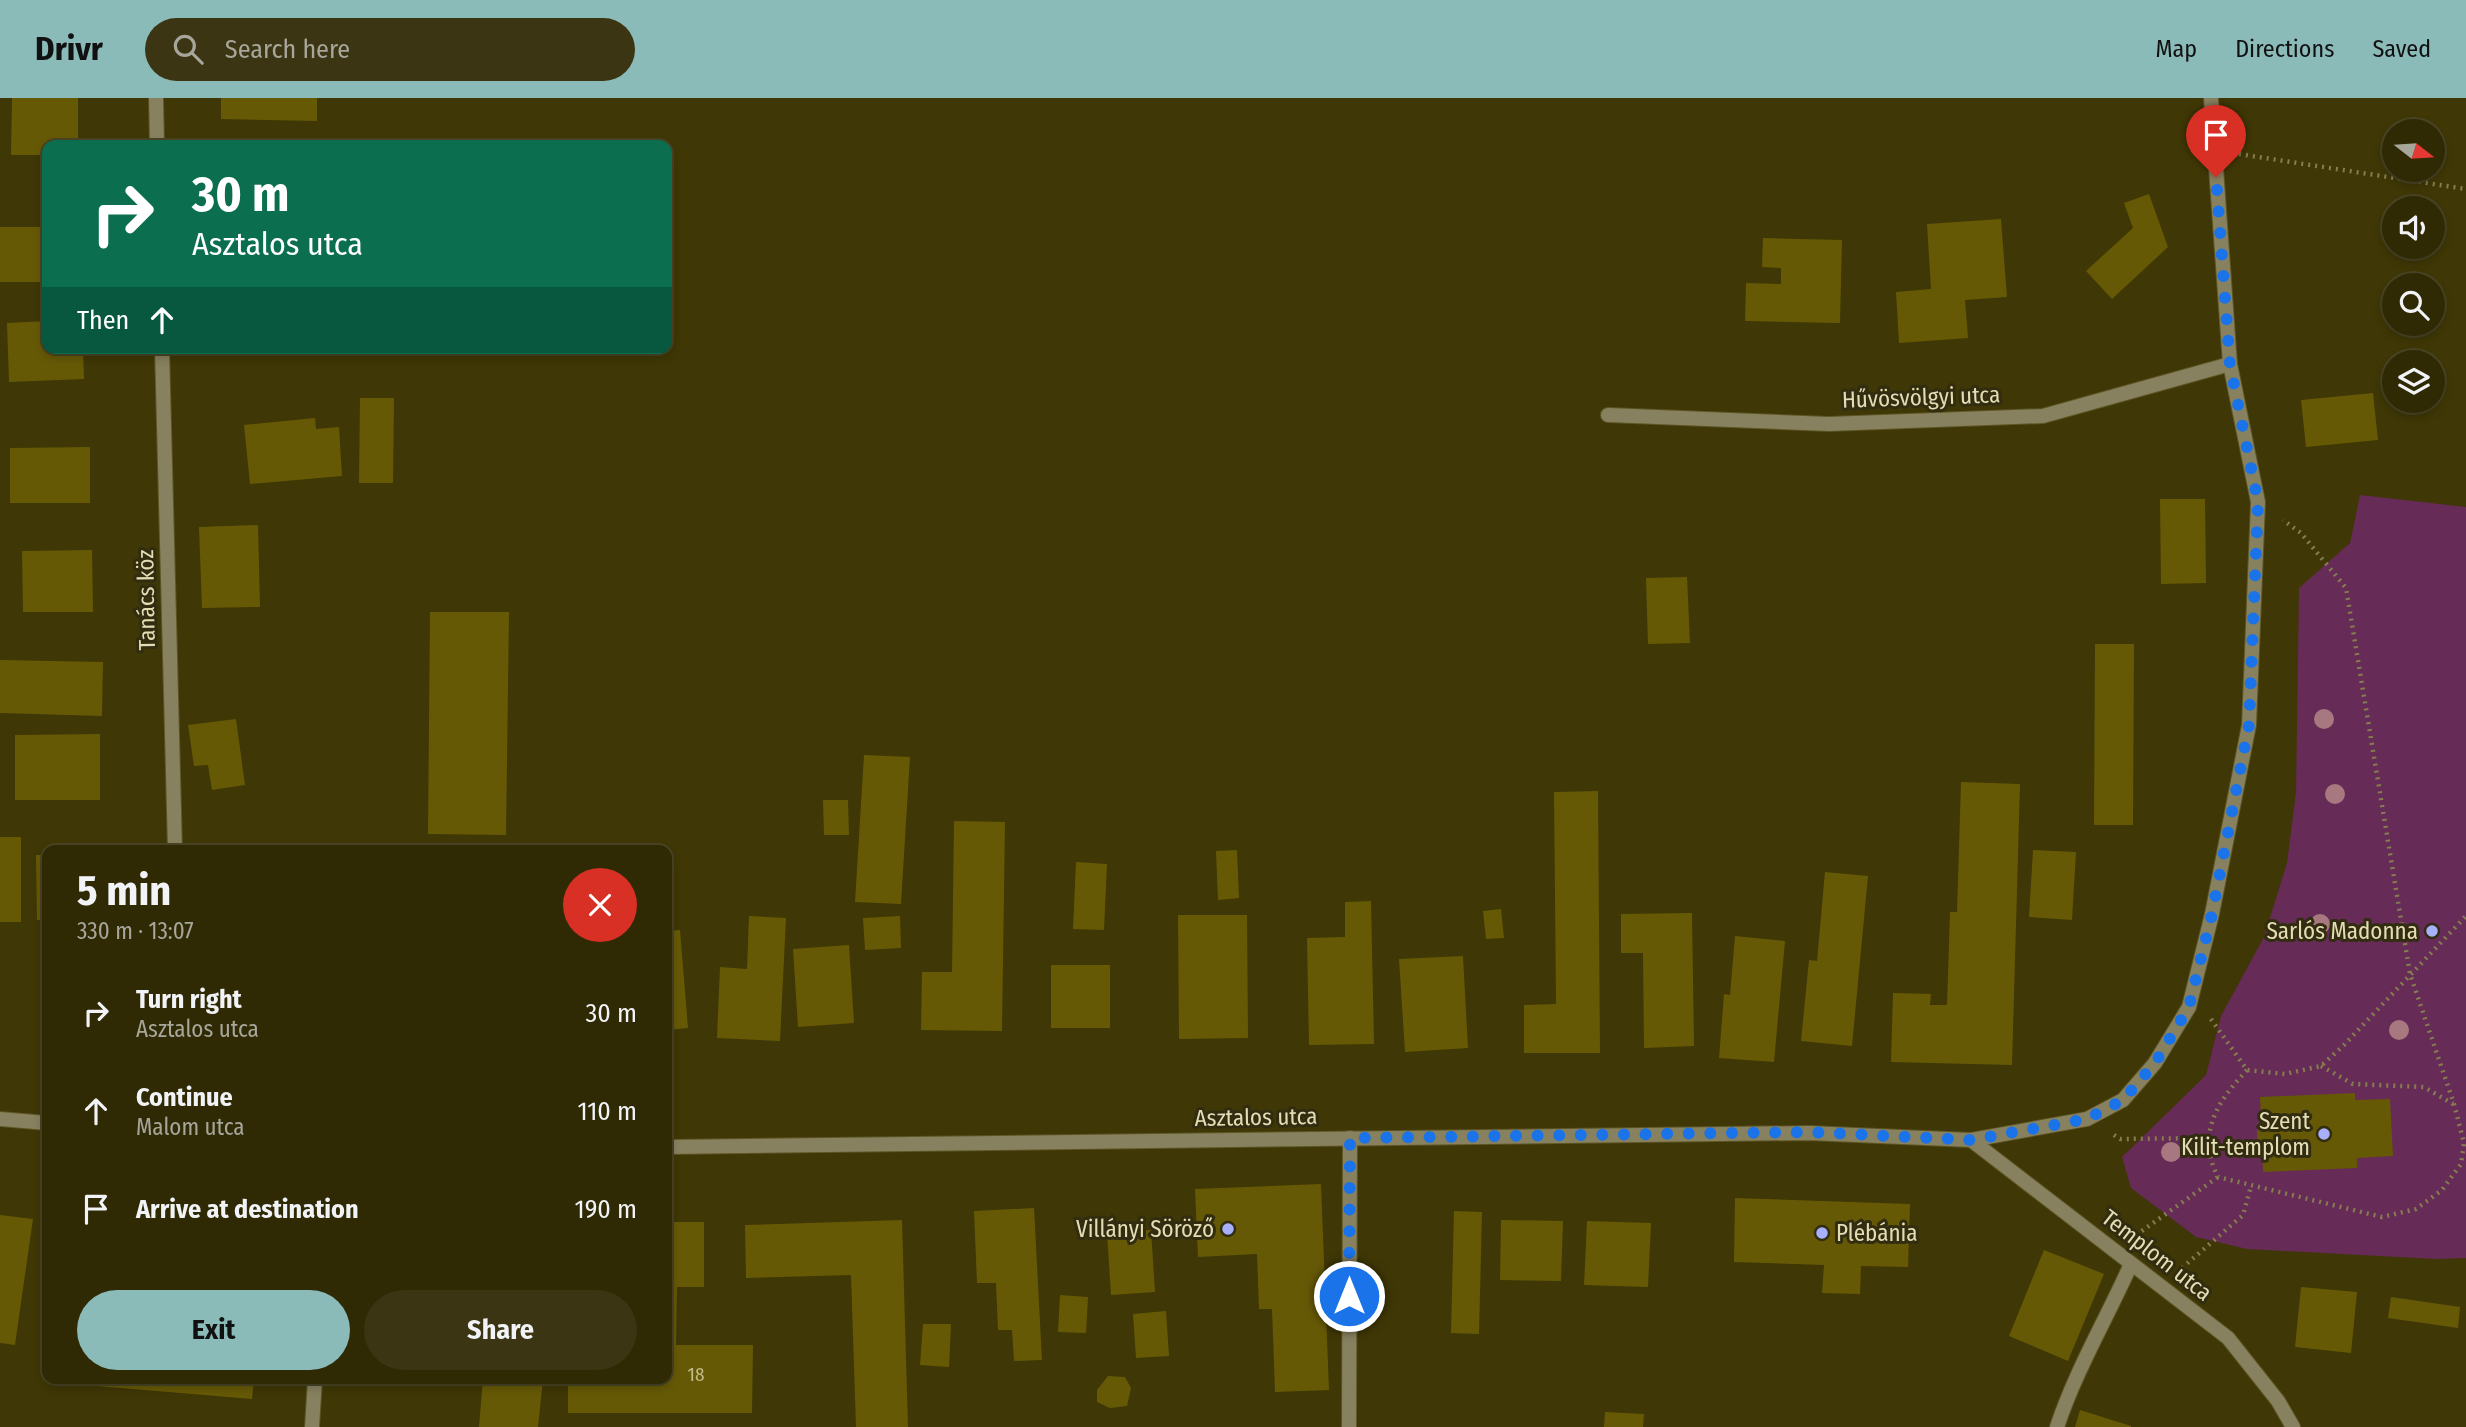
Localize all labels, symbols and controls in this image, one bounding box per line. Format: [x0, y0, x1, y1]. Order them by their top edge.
search box [145, 18, 635, 81]
text: Drivr [35, 29, 103, 69]
icon: search [169, 30, 207, 68]
text: Search here [225, 34, 350, 65]
text: Map [2156, 35, 2197, 63]
text: Directions [2235, 35, 2334, 63]
text: Saved [2372, 35, 2431, 63]
pin [2186, 105, 2246, 177]
icon: arrive [2197, 116, 2235, 154]
north arrow [2382, 119, 2445, 182]
map controls [2382, 119, 2445, 413]
text: 30 m [192, 165, 290, 224]
icon: right [77, 168, 168, 259]
button: sound [2382, 196, 2445, 259]
text: Asztalos utca [192, 225, 363, 263]
button: search [2382, 273, 2445, 336]
icon: ahead [143, 301, 181, 339]
text: Then [77, 305, 129, 336]
button: layers [2382, 350, 2445, 413]
street label: Hűvösvölgyi utca [1841, 380, 2001, 414]
street label: Tanács köz [131, 549, 161, 651]
text: 5 min [77, 866, 171, 916]
button: close [563, 868, 637, 942]
text: 330 m · 13:07 [77, 917, 194, 945]
place label: Sarlós Madonna [2266, 917, 2418, 945]
marker: Sarlós Madonna [2424, 923, 2440, 939]
text: Turn right [136, 984, 242, 1015]
icon: right [77, 994, 115, 1032]
text: 30 m [586, 998, 637, 1029]
text: Asztalos utca [136, 1015, 259, 1043]
text: Continue [136, 1082, 233, 1113]
icon: ahead [77, 1092, 115, 1130]
text: 110 m [577, 1096, 637, 1127]
street label: Asztalos utca [1194, 1102, 1318, 1132]
place label: Szent Kilit-templom [2181, 1107, 2310, 1161]
text: Malom utca [136, 1113, 245, 1141]
marker: Szent Kilit-templom [2316, 1126, 2332, 1142]
icon: arrive [77, 1190, 115, 1228]
text: Arrive at destination [136, 1194, 359, 1225]
text: 190 m [575, 1194, 637, 1225]
street label: Templom utca [2096, 1203, 2218, 1307]
place label: Villányi Söröző [1076, 1215, 1214, 1243]
place label: Plébánia [1836, 1219, 1918, 1247]
marker: Villányi Söröző [1220, 1221, 1236, 1237]
marker: Plébánia [1814, 1225, 1830, 1241]
position arrow [1312, 1259, 1386, 1333]
button: Exit [77, 1290, 350, 1370]
button: Share [364, 1290, 637, 1370]
house number: 18 [688, 1363, 704, 1386]

